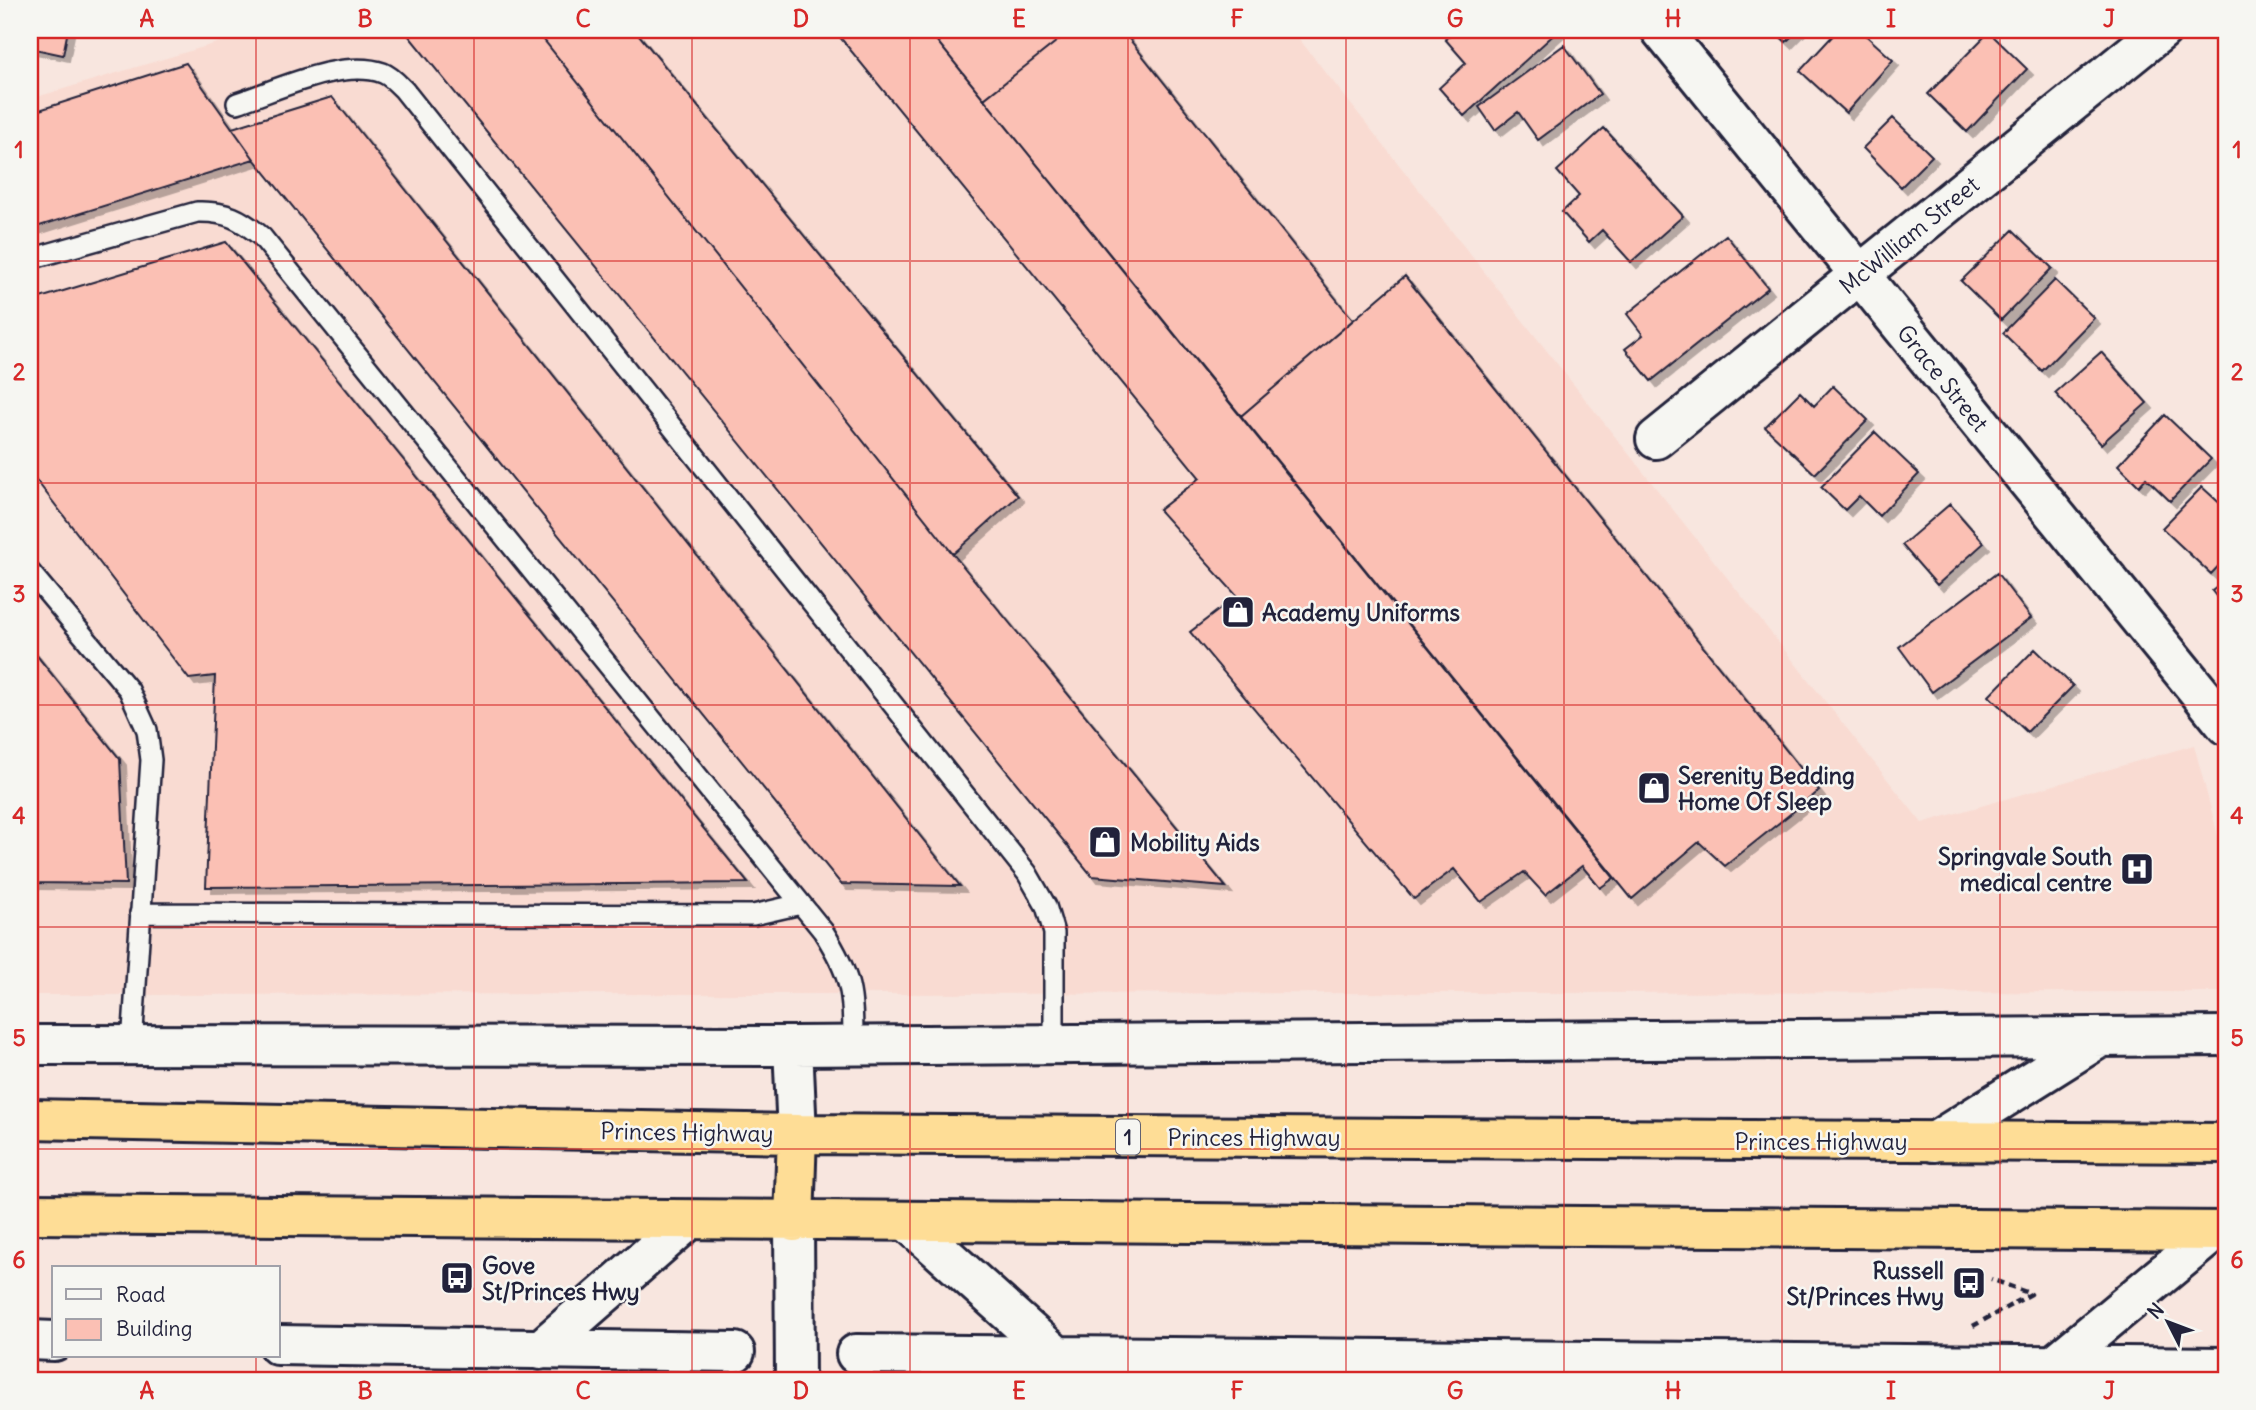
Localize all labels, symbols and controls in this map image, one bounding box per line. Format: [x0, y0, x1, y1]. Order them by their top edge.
text: A [140, 4, 155, 33]
text: B [357, 4, 373, 33]
text: C [575, 4, 591, 33]
text: D [793, 4, 809, 33]
text: E [1012, 4, 1026, 33]
text: F [1230, 4, 1244, 33]
text: G [1447, 4, 1463, 33]
text: H [1665, 4, 1681, 33]
text: I [1886, 4, 1896, 33]
text: J [2103, 4, 2115, 33]
text: 1 [14, 135, 24, 164]
text: 1 [2232, 135, 2242, 164]
street label: McWilliam Street [1833, 170, 1985, 300]
street label: Grace Street [1891, 319, 1995, 438]
text: 2 [13, 357, 26, 386]
text: 2 [2231, 357, 2244, 386]
text: 3 [12, 579, 26, 608]
text: 3 [2230, 579, 2244, 608]
shop icon: Academy Uniforms [1219, 593, 1257, 631]
place label: Academy Uniforms [1262, 598, 1460, 627]
place label: Serenity Bedding Home Of Sleep [1678, 761, 1855, 816]
shop icon: Serenity Bedding Home Of Sleep [1635, 769, 1673, 807]
text: 4 [12, 801, 26, 830]
text: 4 [2230, 801, 2244, 830]
shop icon: Mobility Aids [1086, 823, 1124, 861]
place label: Mobility Aids [1130, 828, 1260, 857]
place label: Springvale South medical centre [1938, 842, 2112, 897]
hospital icon: Springvale South medical centre [2118, 850, 2156, 888]
text: 5 [12, 1023, 26, 1052]
text: 5 [2230, 1023, 2244, 1052]
street label: Princes Highway [600, 1116, 774, 1148]
road number: 1 [1116, 1120, 1140, 1154]
street label: Princes Highway [1167, 1123, 1341, 1152]
street label: Princes Highway [1734, 1127, 1908, 1156]
text: 6 [12, 1245, 26, 1274]
text: 6 [2230, 1245, 2244, 1274]
place label: Gove St/Princes Hwy [482, 1251, 639, 1306]
place label: Russell St/Princes Hwy [1787, 1256, 1944, 1311]
bus stop icon: Gove St/Princes Hwy [438, 1259, 476, 1297]
bus stop icon: Russell St/Princes Hwy [1950, 1264, 1988, 1302]
legend [52, 1266, 280, 1358]
text: Road [116, 1281, 165, 1308]
north arrow [2134, 1288, 2204, 1358]
text: N [2142, 1298, 2169, 1324]
text: Building [116, 1315, 192, 1342]
text: A [140, 1376, 155, 1405]
text: B [357, 1376, 373, 1405]
text: C [575, 1376, 591, 1405]
text: D [793, 1376, 809, 1405]
text: E [1012, 1376, 1026, 1405]
text: F [1230, 1376, 1244, 1405]
text: G [1447, 1376, 1463, 1405]
text: H [1665, 1376, 1681, 1405]
text: I [1886, 1376, 1896, 1405]
text: J [2103, 1376, 2115, 1405]

